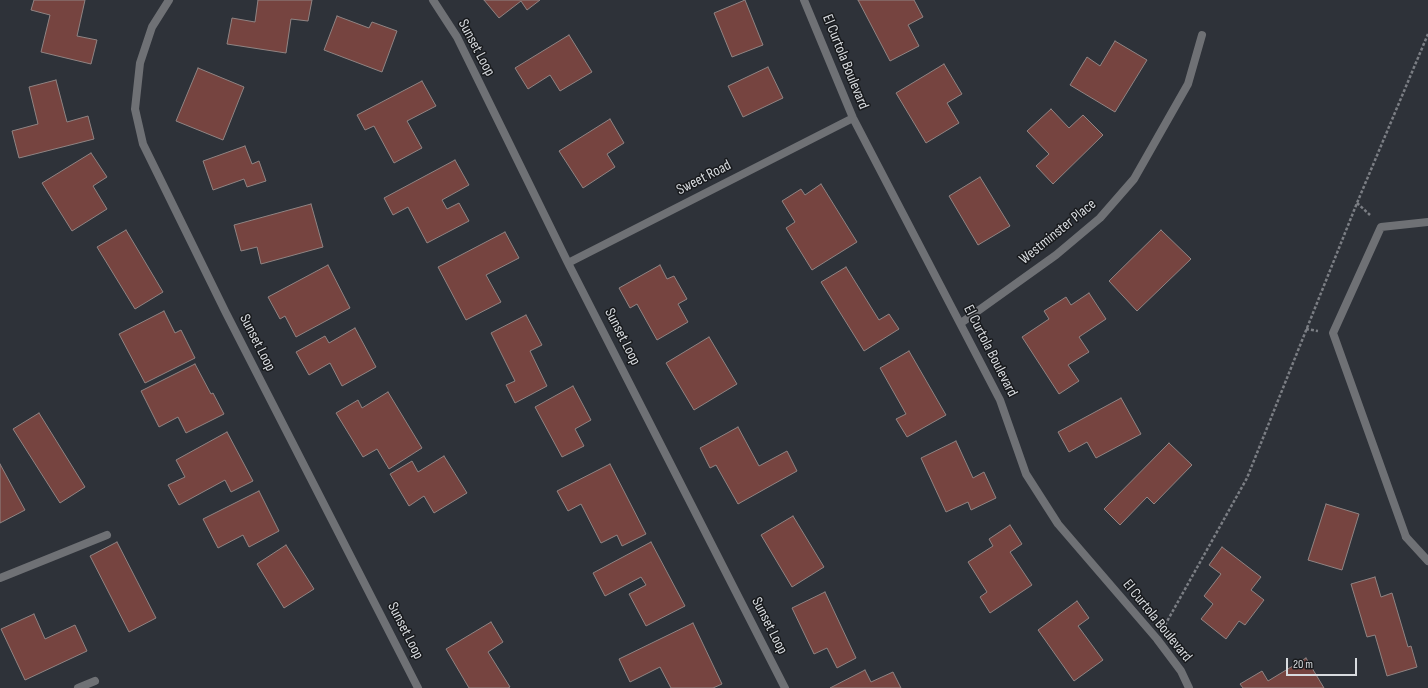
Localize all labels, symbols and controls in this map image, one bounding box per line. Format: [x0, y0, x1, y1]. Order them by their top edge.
street label: El Curtola Boulevard [818, 12, 872, 112]
street label: Sunset Loop [454, 17, 498, 79]
street label: Sweet Road [674, 157, 734, 199]
street label: Westminster Place [1016, 196, 1100, 268]
street label: El Curtola Boulevard [959, 302, 1021, 400]
street label: Sunset Loop [600, 306, 644, 368]
street label: Sunset Loop [235, 312, 279, 374]
street label: El Curtola Boulevard [1118, 576, 1196, 666]
street label: Sunset Loop [747, 595, 791, 657]
street label: Sunset Loop [383, 600, 427, 662]
scale bar [1288, 650, 1359, 676]
text: 20 m [1293, 657, 1313, 672]

